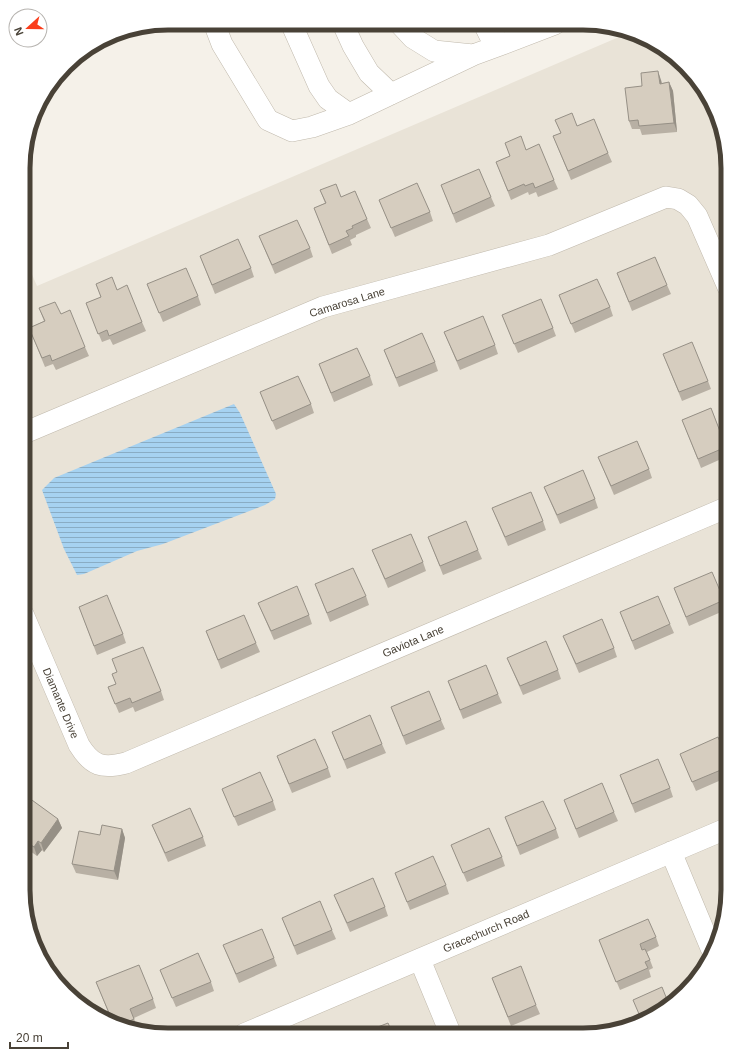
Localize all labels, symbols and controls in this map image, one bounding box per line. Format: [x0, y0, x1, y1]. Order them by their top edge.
north arrow [8, 8, 48, 48]
text: N [12, 26, 26, 37]
street label: Camarosa Lane [308, 285, 386, 319]
street label: Gaviota Lane [381, 623, 445, 659]
street label: Diamante Drive [41, 666, 81, 740]
street label: Gracechurch Road [441, 907, 531, 955]
scale bar [10, 1024, 68, 1050]
text: 20 m [16, 1031, 43, 1045]

